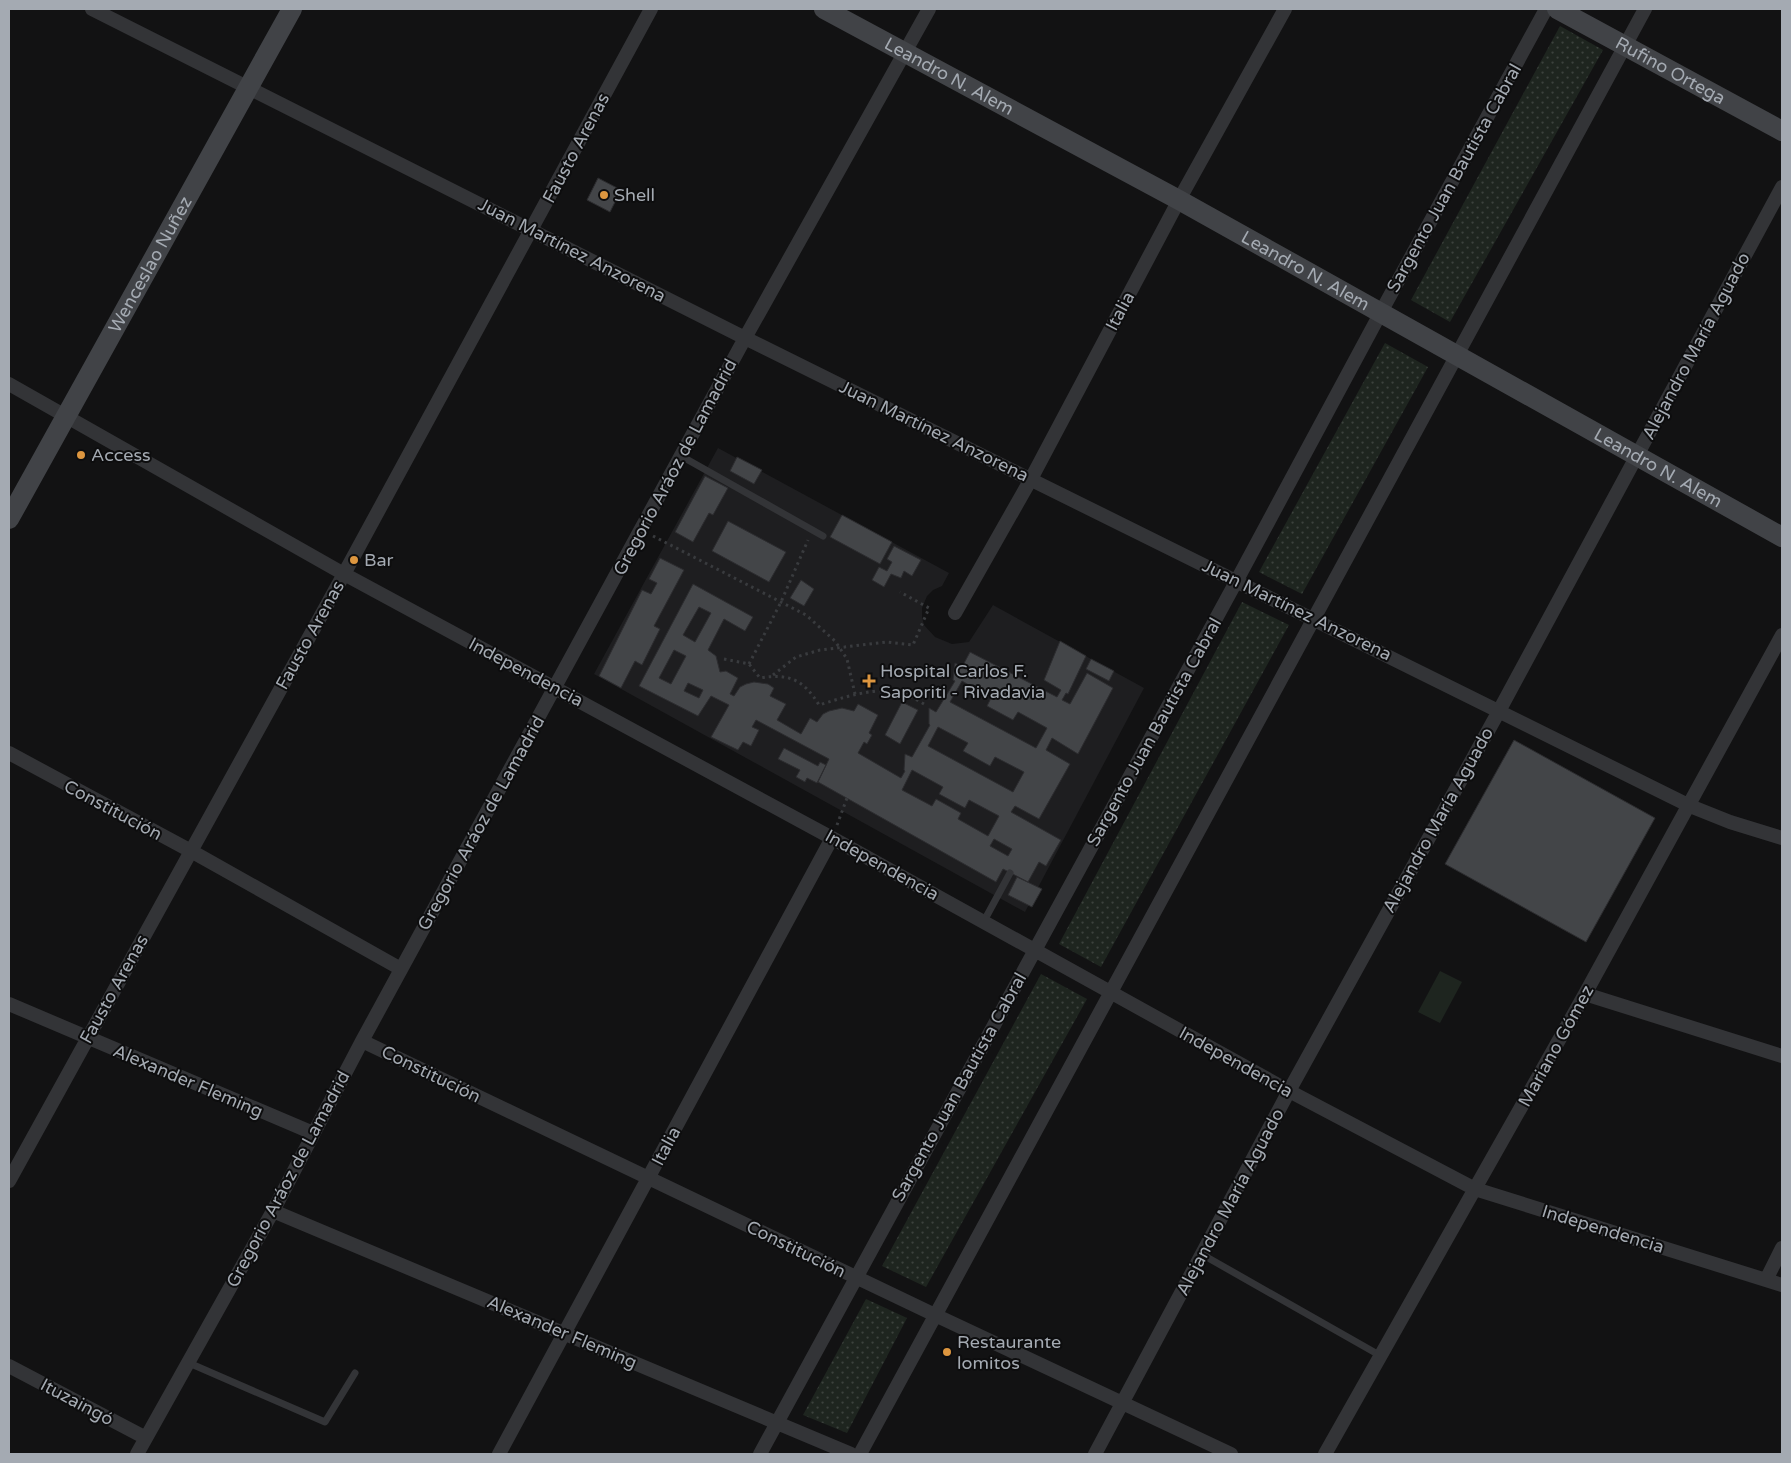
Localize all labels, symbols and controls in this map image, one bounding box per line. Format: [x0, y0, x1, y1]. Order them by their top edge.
street label: Rufino Ortega [1612, 32, 1729, 109]
street label: Leandro N. Alem [881, 33, 1018, 120]
street label: Sargento Juan Bautista Cabral [1382, 60, 1526, 296]
street label: Fausto Arenas [538, 89, 614, 207]
place label: Shell [614, 184, 655, 206]
marker: Shell [598, 189, 610, 201]
street label: Wenceslao Nuñez [104, 192, 197, 337]
street label: Juan Martínez Anzorena [474, 193, 670, 307]
street label: Leandro N. Alem [1237, 226, 1374, 315]
street label: Alejandro María Aguado [1637, 249, 1755, 443]
street label: Italia [1101, 288, 1139, 334]
street label: Gregorio Aráoz de Lamadrid [608, 355, 742, 579]
street label: Juan Martínez Anzorena [836, 376, 1032, 486]
street label: Leandro N. Alem [1590, 423, 1726, 512]
place label: Access [91, 444, 151, 466]
marker: Access [75, 449, 87, 461]
place label: Bar [364, 549, 394, 571]
marker: Bar [348, 554, 360, 566]
street label: Juan Martínez Anzorena [1199, 555, 1395, 665]
street label: Fausto Arenas [271, 577, 349, 693]
street label: Sargento Juan Bautista Cabral [1082, 614, 1226, 850]
street label: Independencia [465, 633, 587, 711]
place label: Hospital Carlos F. Saporiti - Rivadavia [880, 660, 1045, 703]
marker: Hospital Carlos F. Saporiti - Rivadavia [862, 674, 876, 688]
street label: Gregorio Aráoz de Lamadrid [413, 712, 549, 934]
street label: Alejandro María Aguado [1378, 723, 1498, 917]
street label: Constitución [60, 775, 166, 845]
street label: Independencia [821, 825, 943, 905]
street label: Fausto Arenas [75, 931, 153, 1047]
street label: Sargento Juan Bautista Cabral [887, 969, 1031, 1205]
street label: Mariano Gómez [1513, 981, 1599, 1111]
street label: Independencia [1175, 1022, 1297, 1102]
street label: Alexander Fleming [110, 1039, 266, 1123]
street label: Constitución [378, 1040, 484, 1108]
street label: Gregorio Aráoz de Lamadrid [221, 1067, 355, 1291]
street label: Alejandro María Aguado [1171, 1105, 1289, 1299]
street label: Italia [647, 1123, 685, 1169]
street label: Independencia [1539, 1200, 1667, 1258]
street label: Constitución [743, 1215, 849, 1283]
street label: Alexander Fleming [484, 1290, 640, 1374]
place label: Restaurante lomitos [957, 1331, 1061, 1374]
marker: Restaurante lomitos [941, 1346, 953, 1358]
street label: Ituzaingó [37, 1374, 117, 1430]

